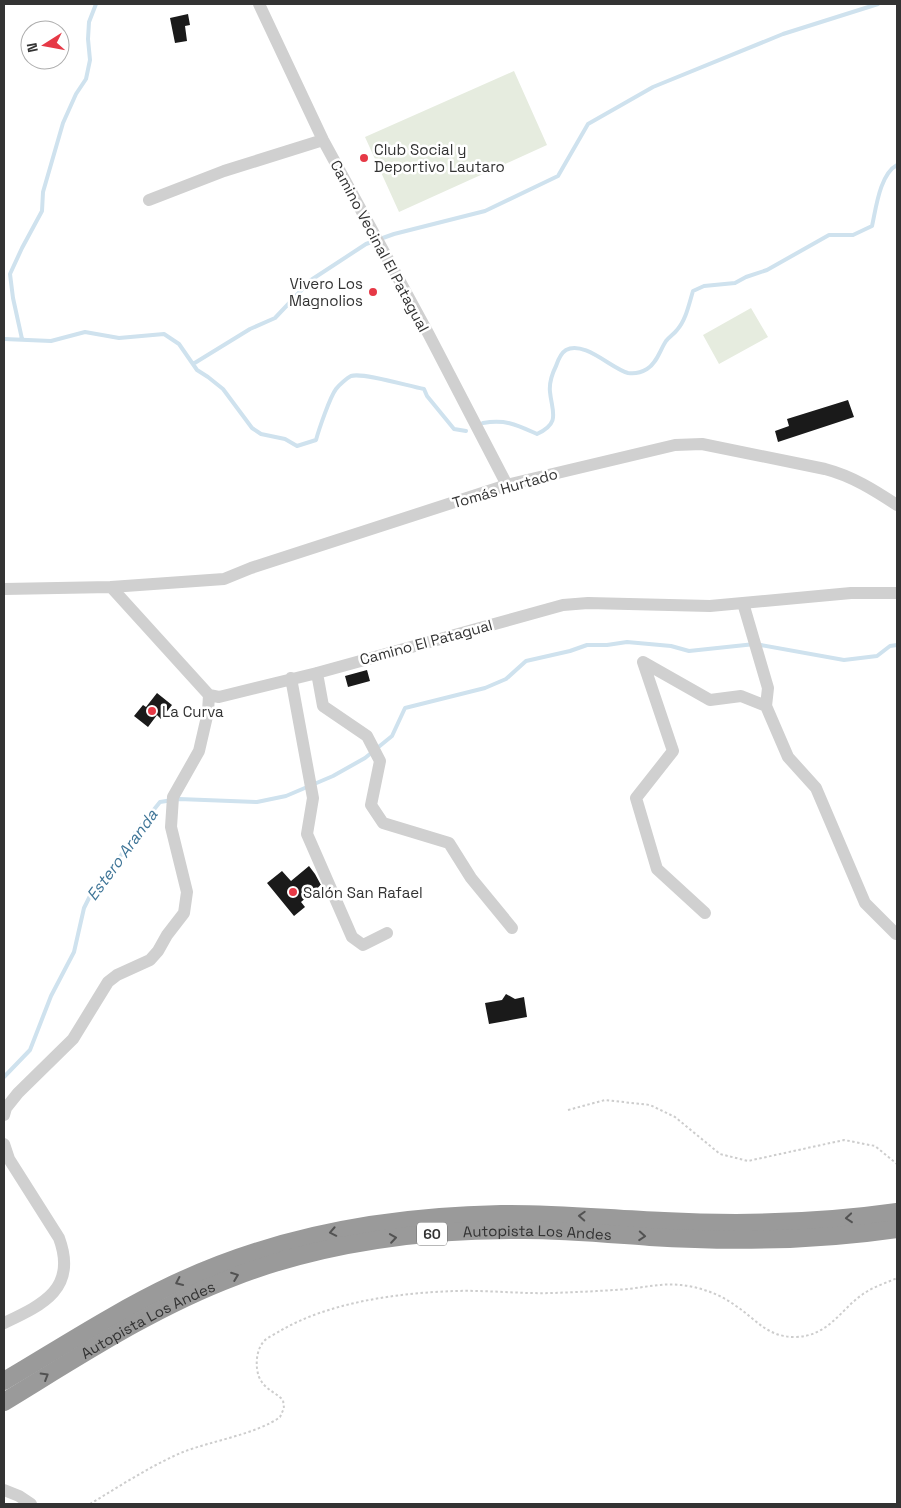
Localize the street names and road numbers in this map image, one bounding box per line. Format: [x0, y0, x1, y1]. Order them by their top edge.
street label: Camino Vecinal El Patagual [327, 157, 433, 335]
street label: Tomás Hurtado [450, 464, 560, 512]
street label: Camino El Patagual [358, 615, 494, 669]
street label: Autopista Los Andes [462, 1220, 613, 1244]
road number: 60 [417, 1222, 447, 1246]
street label: Autopista Los Andes [77, 1276, 218, 1362]

